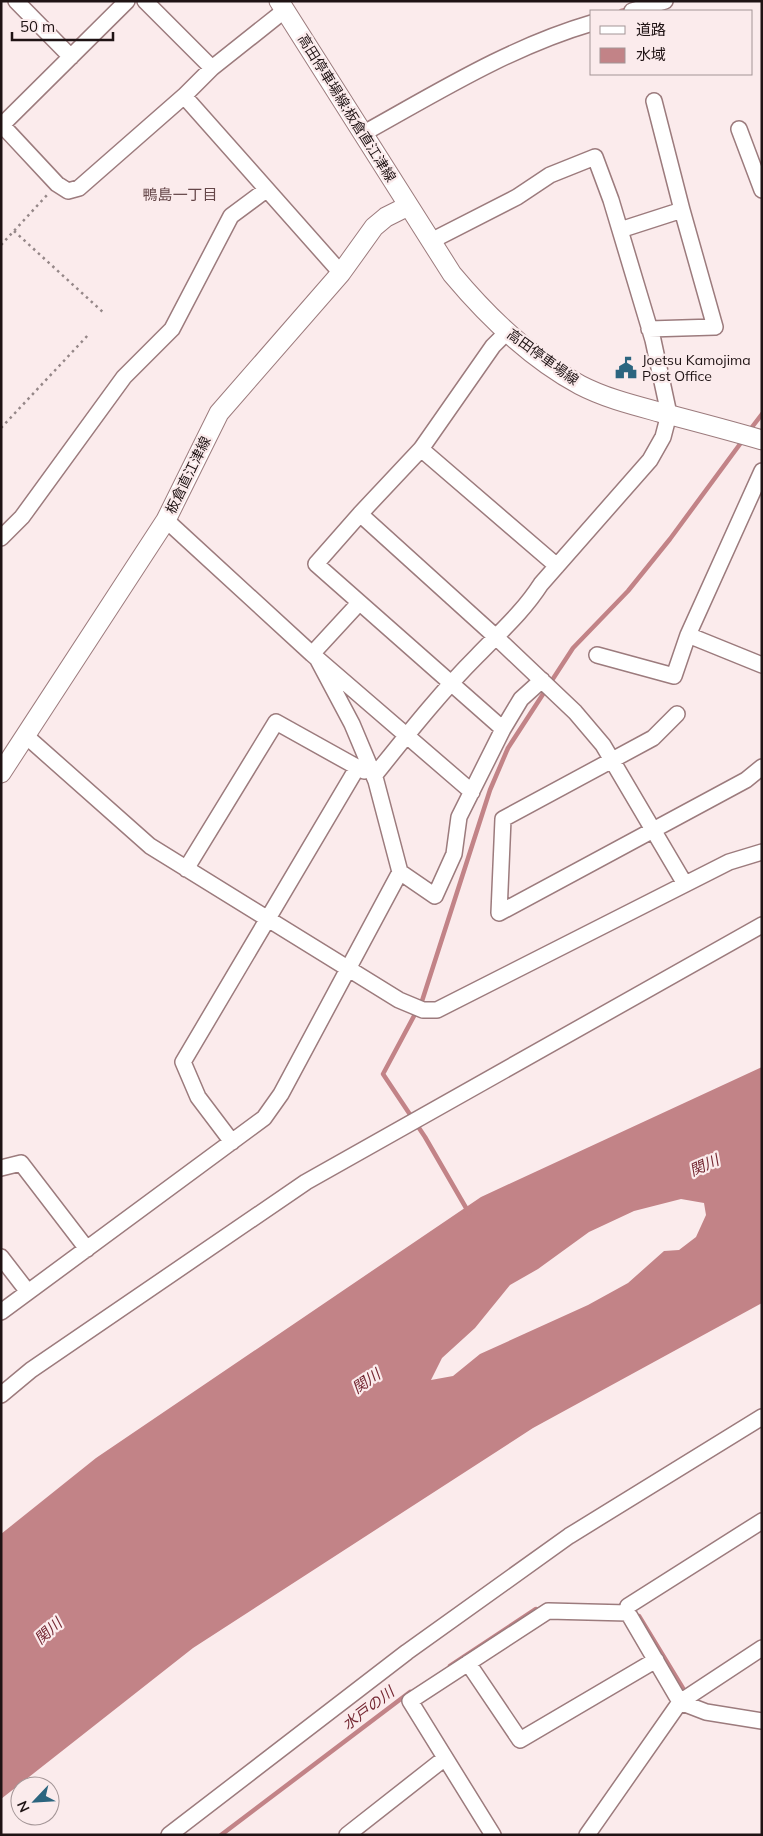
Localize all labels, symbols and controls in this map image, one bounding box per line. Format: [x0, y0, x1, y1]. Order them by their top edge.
scale bar [12, 10, 114, 42]
legend [590, 10, 753, 75]
text: 50 m [20, 17, 55, 36]
text: 道路 [636, 20, 666, 39]
street label: 高田停車場線;板倉直江津線 [294, 31, 400, 185]
text: 水域 [636, 45, 666, 64]
district label: 鴨島一丁目 [142, 185, 218, 204]
street label: 高田停車場線 [504, 325, 582, 389]
place label: Joetsu Kamojima Post Office [642, 351, 751, 385]
public building icon: Joetsu Kamojima Post Office [613, 355, 639, 381]
street label: 板倉直江津線 [161, 433, 215, 517]
water label: 関川 [686, 1149, 723, 1180]
water label: 関川 [348, 1364, 385, 1397]
water label: 関川 [30, 1613, 67, 1648]
water label: 水戸の川 [338, 1681, 399, 1734]
north arrow [10, 1776, 60, 1826]
text: N [13, 1798, 34, 1815]

